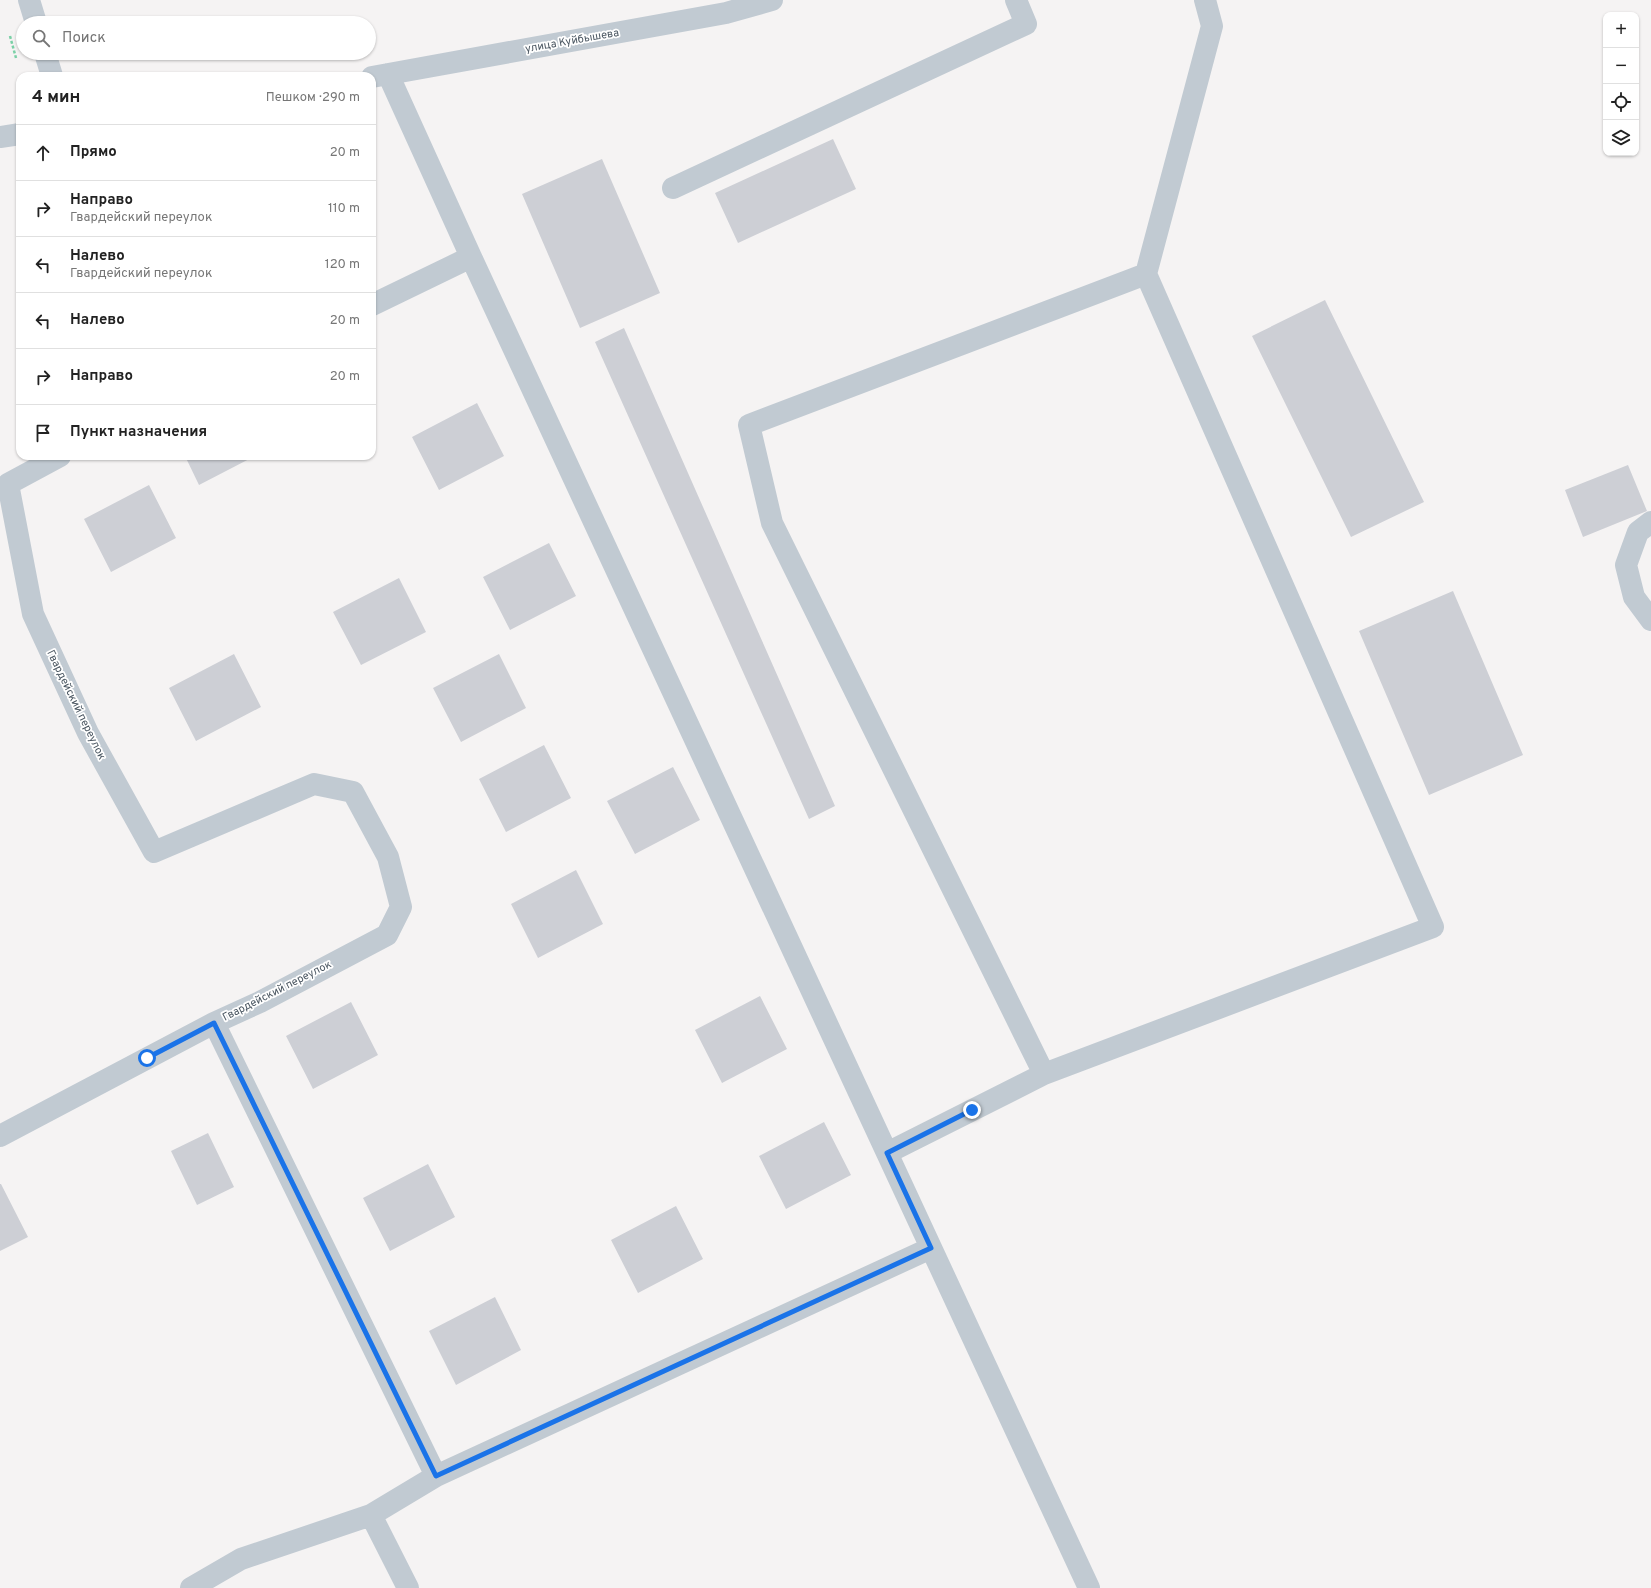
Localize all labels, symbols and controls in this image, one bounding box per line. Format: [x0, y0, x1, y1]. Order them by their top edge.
map controls [1603, 12, 1639, 156]
button: + [1603, 12, 1639, 48]
search box [16, 16, 376, 60]
street label: улица Куйбышева [524, 26, 620, 56]
icon: search [30, 27, 52, 49]
text: Поиск [62, 29, 106, 48]
button: − [1603, 48, 1639, 84]
button: locate [1603, 84, 1639, 120]
text: 4 мин [32, 87, 80, 109]
text: Пешком · 290 m [266, 90, 360, 106]
button: layers [1603, 120, 1639, 156]
icon: ahead [32, 142, 54, 164]
text: Прямо [70, 143, 117, 162]
text: 20 m [330, 145, 360, 161]
text: Направо [70, 191, 133, 210]
icon: right [32, 198, 54, 220]
text: 110 m [328, 201, 360, 217]
text: Гвардейский переулок [70, 210, 212, 226]
text: Налево [70, 247, 125, 266]
icon: left [32, 254, 54, 276]
text: 120 m [325, 257, 360, 273]
text: Гвардейский переулок [70, 266, 212, 282]
icon: left [32, 310, 54, 332]
text: Налево [70, 311, 125, 330]
text: 20 m [330, 313, 360, 329]
icon: right [32, 366, 54, 388]
text: Направо [70, 367, 133, 386]
text: 20 m [330, 369, 360, 385]
icon: arrive [32, 422, 54, 444]
text: Пункт назначения [70, 423, 207, 442]
street label: Гвардейский переулок [43, 648, 109, 762]
street label: Гвардейский переулок [220, 957, 334, 1025]
route start [138, 1049, 156, 1067]
route end [963, 1101, 981, 1119]

